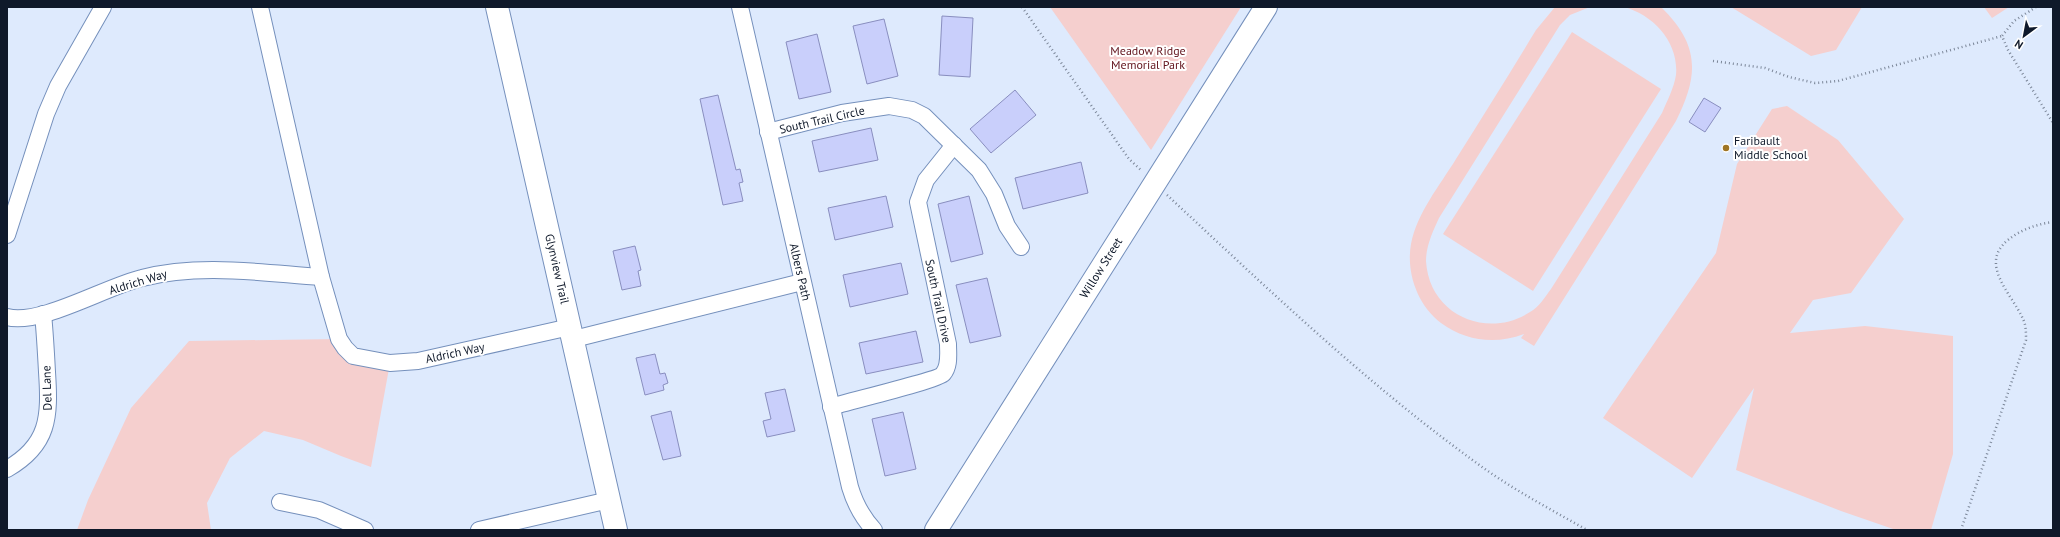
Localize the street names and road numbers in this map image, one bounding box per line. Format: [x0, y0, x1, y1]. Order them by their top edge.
street label: South Trail Circle [778, 102, 866, 137]
street label: Glynview Trail [542, 232, 573, 306]
street label: Willow Street [1076, 235, 1125, 301]
street label: Albers Path [787, 242, 814, 302]
street label: South Trail Drive [922, 258, 955, 344]
street label: Aldrich Way [107, 265, 169, 297]
street label: Aldrich Way [424, 339, 486, 366]
street label: Del Lane [38, 365, 55, 411]

